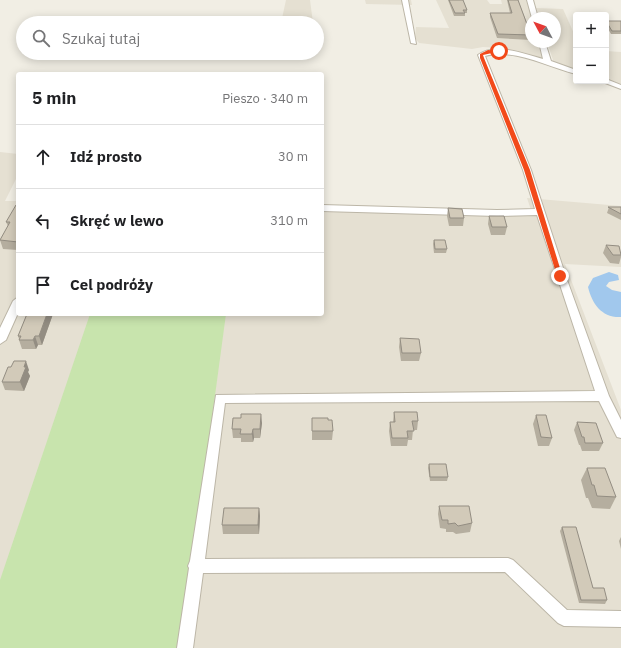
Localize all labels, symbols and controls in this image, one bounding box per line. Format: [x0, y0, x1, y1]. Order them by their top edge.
north arrow [525, 12, 561, 48]
map controls [573, 12, 609, 84]
button: + [573, 12, 609, 48]
search box [16, 16, 324, 60]
icon: search [30, 27, 52, 49]
text: Szukaj tutaj [62, 29, 140, 48]
route start [490, 42, 508, 60]
button: − [573, 48, 609, 84]
text: 5 min [32, 87, 76, 109]
text: Pieszo · 340 m [222, 90, 308, 107]
icon: ahead [32, 146, 54, 168]
text: Idź prosto [70, 147, 142, 166]
text: 30 m [278, 148, 308, 165]
icon: left [32, 210, 54, 232]
text: Skręć w lewo [70, 211, 164, 230]
text: 310 m [270, 212, 308, 229]
route end [551, 267, 569, 285]
icon: arrive [32, 274, 54, 296]
text: Cel podróży [70, 275, 153, 294]

